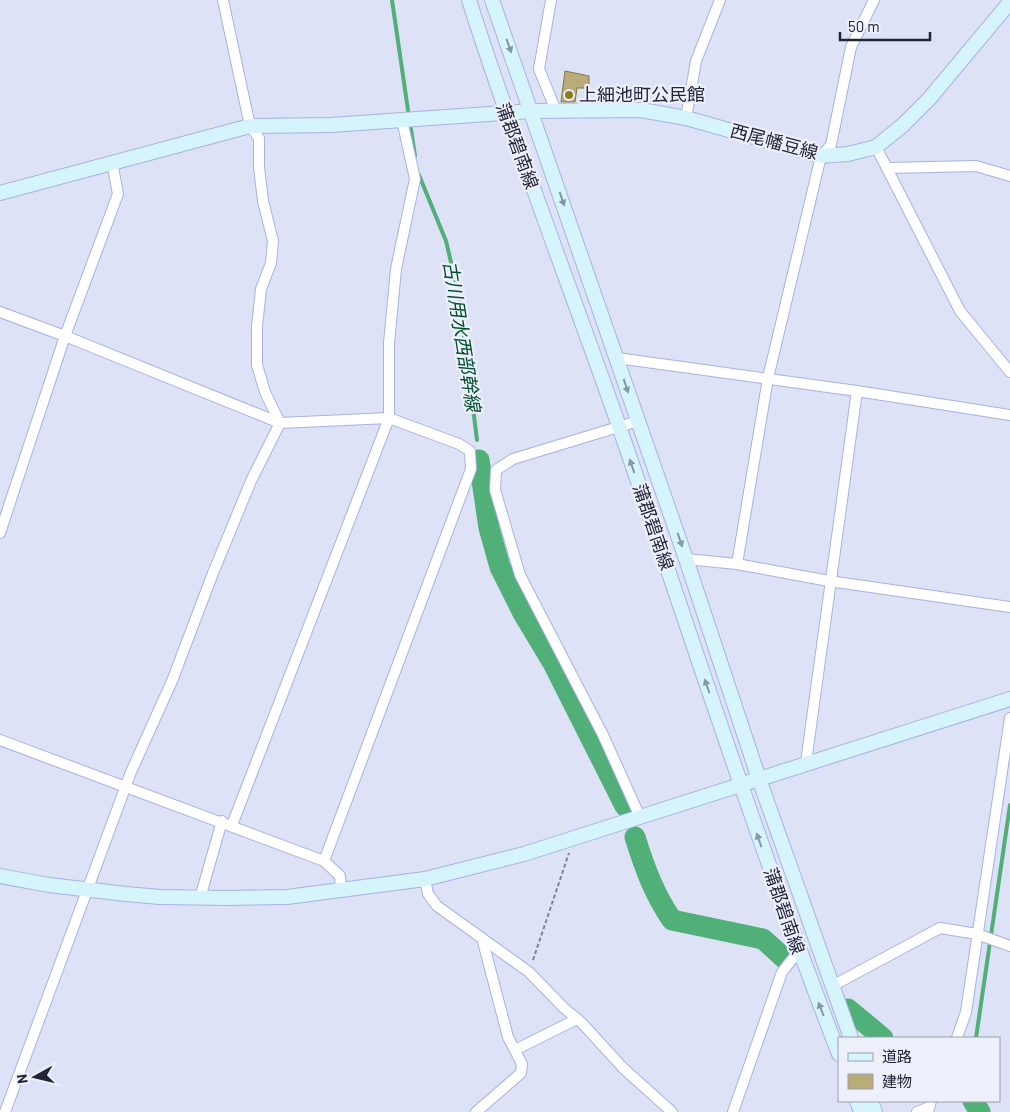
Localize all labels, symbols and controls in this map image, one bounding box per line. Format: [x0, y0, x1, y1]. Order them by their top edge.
scale bar [840, 10, 930, 42]
text: 50 m [848, 17, 880, 35]
one-way arrow [505, 39, 513, 54]
place label: 上細池町公民館 [579, 83, 705, 105]
marker: 上細池町公民館 [563, 89, 575, 101]
street label: 蒲郡碧南線 [492, 100, 544, 192]
street label: 西尾幡豆線 [728, 119, 821, 163]
one-way arrow [559, 192, 567, 207]
water label: 古川用水西部幹線 [439, 259, 486, 415]
one-way arrow [623, 379, 631, 394]
one-way arrow [628, 458, 635, 473]
street label: 蒲郡碧南線 [629, 481, 679, 573]
one-way arrow [677, 532, 684, 547]
one-way arrow [703, 678, 711, 693]
one-way arrow [755, 832, 763, 847]
street label: 蒲郡碧南線 [760, 865, 810, 957]
one-way arrow [817, 1001, 825, 1016]
legend [838, 1037, 1000, 1102]
text: 道路 [882, 1047, 912, 1065]
north arrow [10, 1052, 60, 1102]
text: 建物 [882, 1072, 912, 1090]
text: N [13, 1073, 31, 1085]

